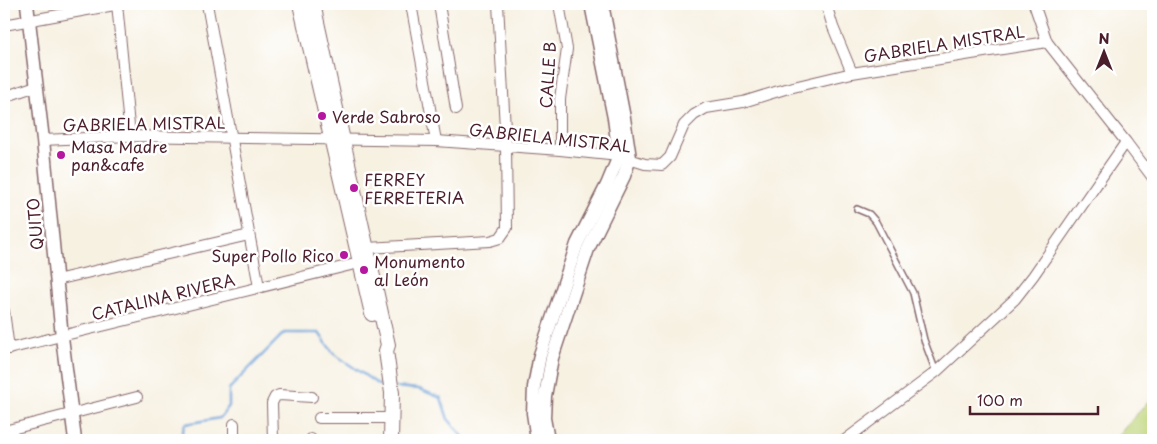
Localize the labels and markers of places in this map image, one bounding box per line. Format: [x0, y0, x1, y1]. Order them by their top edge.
place label: Verde Sabroso [332, 104, 441, 128]
marker: Verde Sabroso [316, 110, 328, 122]
place label: Masa Madre pan&cafe [71, 134, 168, 176]
marker: Masa Madre pan&cafe [55, 149, 67, 161]
place label: FERREY FERRETERIA [364, 167, 464, 209]
marker: FERREY FERRETERIA [348, 182, 360, 194]
place label: Super Pollo Rico [212, 243, 334, 267]
marker: Super Pollo Rico [338, 249, 350, 261]
place label: Monumento al León [374, 249, 465, 291]
marker: Monumento al León [358, 264, 370, 276]

